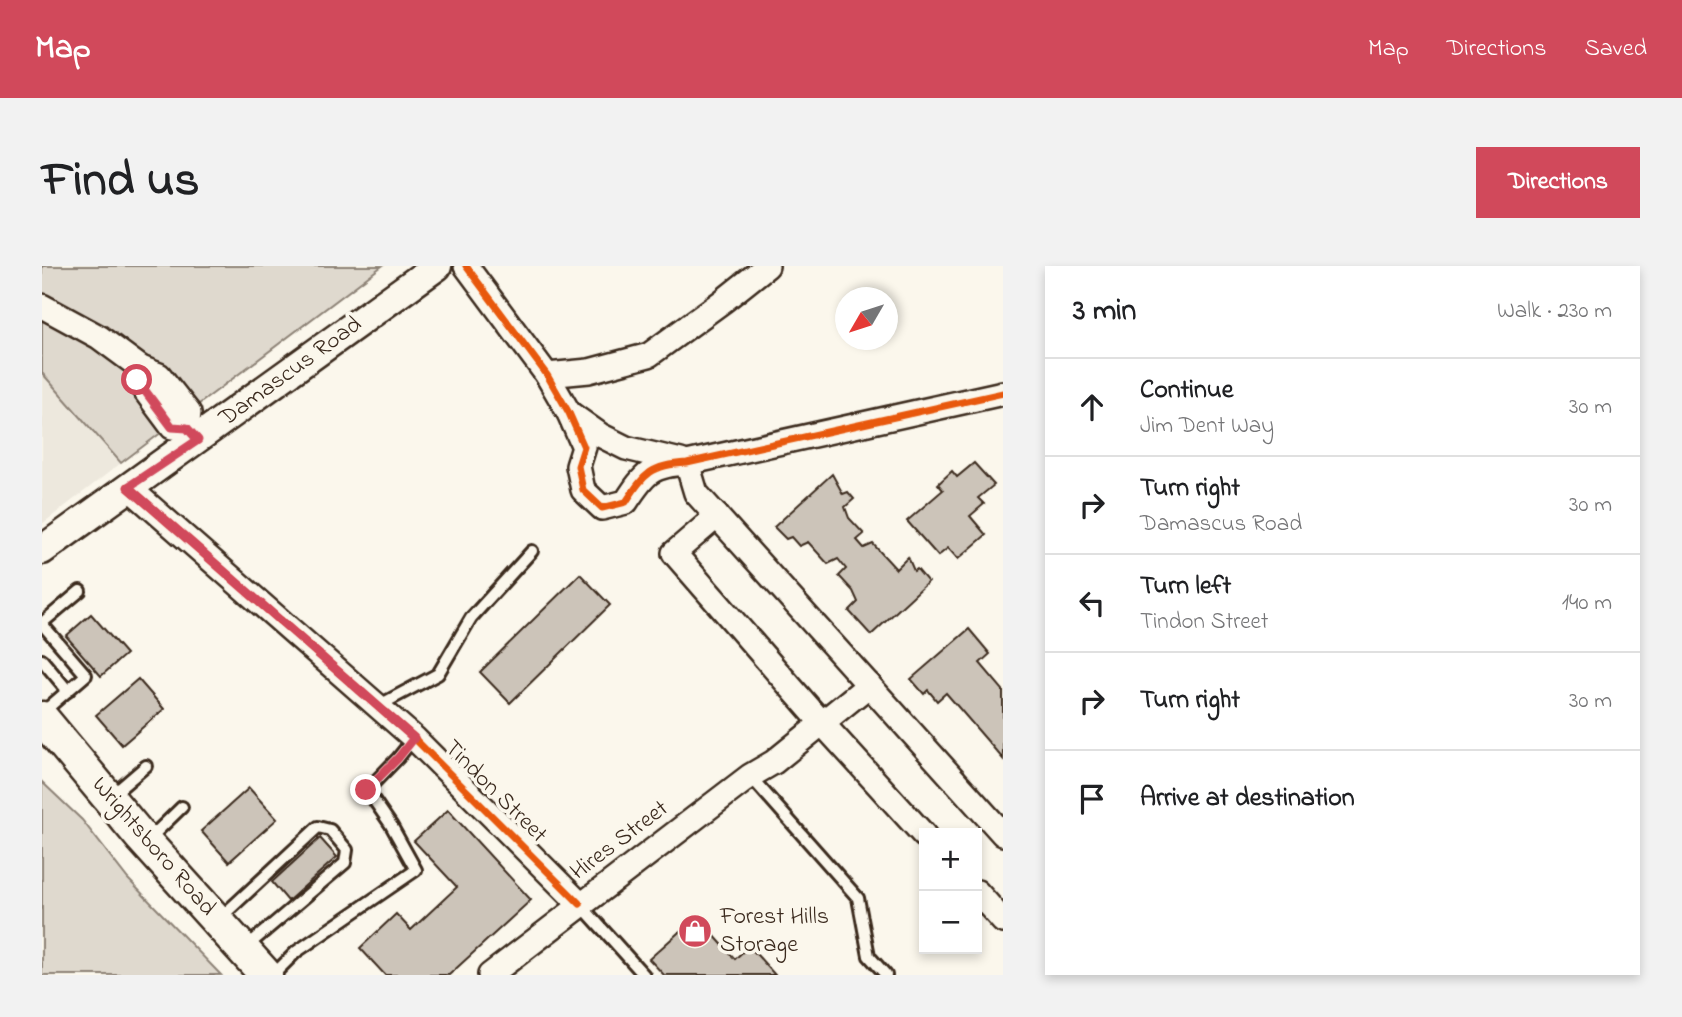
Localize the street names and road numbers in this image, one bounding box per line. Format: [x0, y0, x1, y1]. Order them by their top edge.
street label: Damascus Road [211, 308, 370, 436]
street label: Tindon Street [435, 732, 555, 852]
street label: Wrightsboro Road [82, 769, 224, 925]
street label: Hires Street [563, 792, 677, 890]

